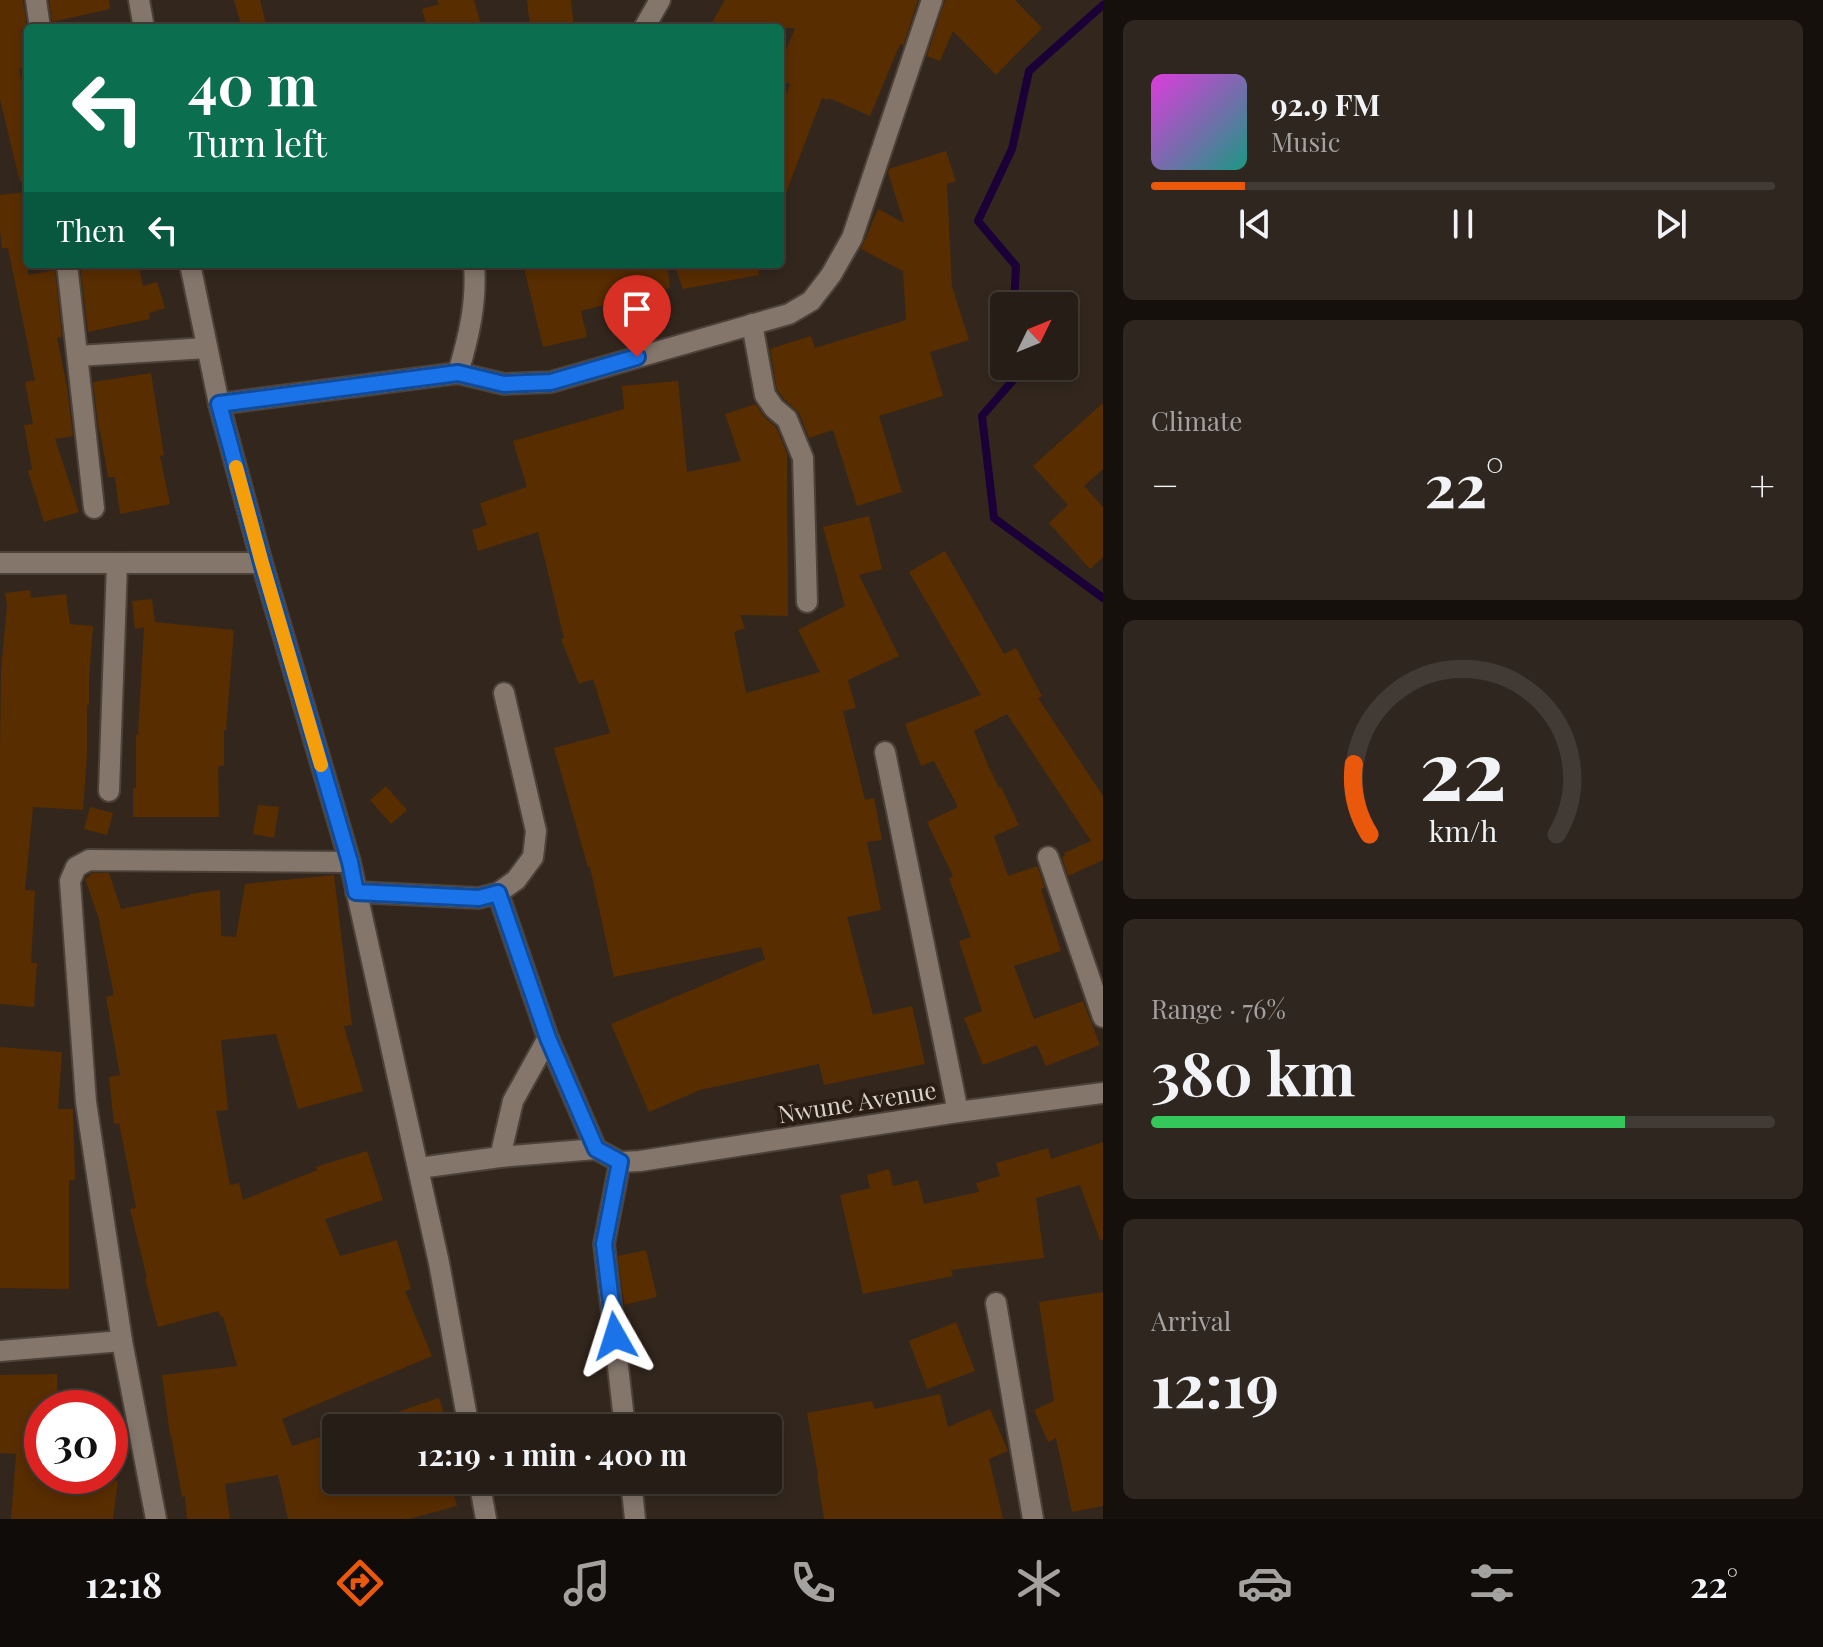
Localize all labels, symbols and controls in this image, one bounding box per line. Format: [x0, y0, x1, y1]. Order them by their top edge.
text: 40 m [188, 46, 317, 121]
icon: left [56, 56, 160, 160]
text: 92.9 FM [1271, 84, 1380, 124]
text: Turn left [188, 118, 327, 166]
text: Music [1271, 124, 1340, 159]
icon: previous [1233, 202, 1277, 246]
icon: pause [1441, 202, 1485, 246]
icon: next [1649, 202, 1693, 246]
icon: left [141, 208, 185, 252]
text: Then [56, 210, 125, 250]
pin [603, 275, 671, 357]
icon: arrive [615, 287, 659, 331]
north arrow [990, 292, 1078, 380]
map controls [990, 292, 1078, 380]
text: Climate [1151, 403, 1242, 438]
text: 22° [1424, 443, 1504, 523]
text: − [1151, 454, 1179, 513]
text: + [1749, 454, 1775, 513]
text: 22 [1419, 711, 1507, 822]
text: km/h [1429, 812, 1497, 850]
text: Range · 76% [1151, 991, 1286, 1026]
text: 380 km [1151, 1031, 1355, 1111]
street label: Nwune Avenue [776, 1073, 938, 1129]
position arrow [573, 1294, 657, 1378]
text: Arrival [1151, 1303, 1231, 1338]
text: 12:19 [1151, 1343, 1279, 1423]
speed limit sign: 30 [24, 1390, 128, 1494]
text: 12:19 · 1 min · 400 m [417, 1434, 687, 1474]
icon: directions [332, 1555, 388, 1611]
icon: music [559, 1555, 615, 1611]
icon: phone [785, 1555, 841, 1611]
icon: climate [1011, 1555, 1067, 1611]
icon: car [1237, 1555, 1293, 1611]
icon: filters [1464, 1555, 1520, 1611]
text: 12:18 [85, 1559, 162, 1607]
text: 22° [1690, 1559, 1738, 1607]

